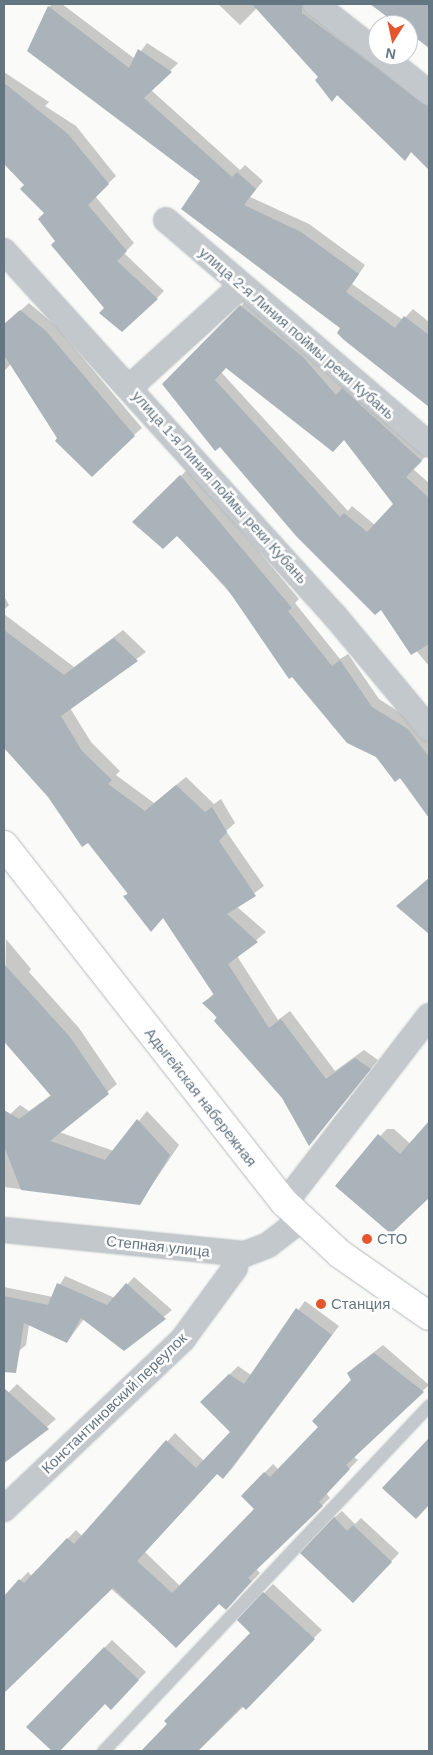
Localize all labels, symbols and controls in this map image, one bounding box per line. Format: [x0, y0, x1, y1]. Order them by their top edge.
north arrow [368, 15, 418, 65]
text: N [384, 45, 397, 63]
street label: улица 2-я Линия поймы реки Кубань [196, 243, 398, 423]
street label: улица 1-я Линия поймы реки Кубань [129, 387, 311, 587]
street label: Адыгейская набережная [141, 1024, 261, 1170]
place label: СТО [377, 1230, 407, 1248]
street label: Степная улица [105, 1232, 211, 1260]
marker: СТО [361, 1233, 373, 1245]
place label: Станция [331, 1295, 390, 1313]
marker: Станция [315, 1298, 327, 1310]
street label: Константиновский переулок [38, 1329, 190, 1477]

